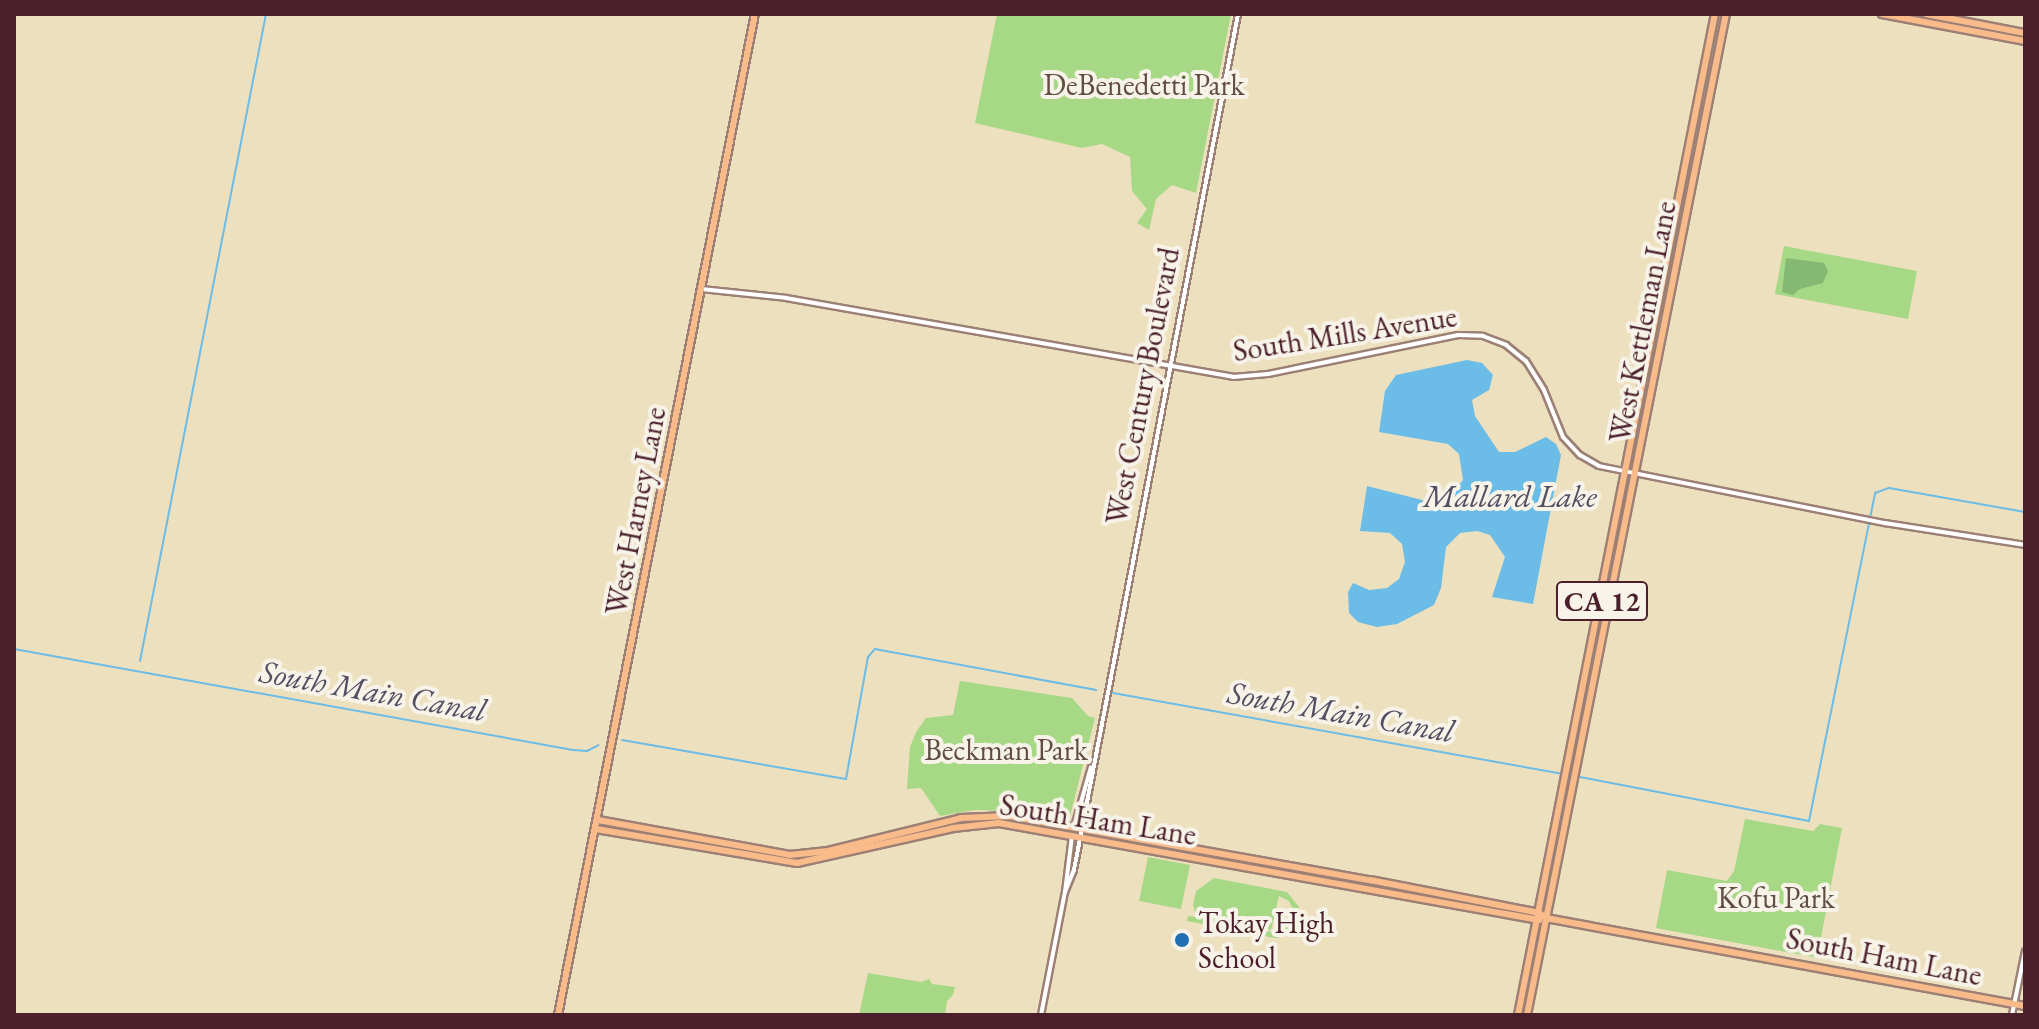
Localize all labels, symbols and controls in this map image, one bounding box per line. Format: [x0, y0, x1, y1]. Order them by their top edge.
park label: DeBenedetti Park [1043, 67, 1245, 103]
street label: West Kettleman Lane [1602, 198, 1684, 446]
street label: West Century Boulevard [1098, 244, 1188, 528]
street label: South Mills Avenue [1231, 299, 1459, 369]
street label: West Harney Lane [598, 404, 674, 618]
water label: Mallard Lake [1423, 477, 1597, 515]
road number: CA 12 [1554, 577, 1650, 625]
water label: South Main Canal [257, 652, 489, 730]
water label: South Main Canal [1225, 673, 1457, 751]
park label: Beckman Park [924, 732, 1088, 768]
street label: South Ham Lane [997, 787, 1199, 853]
park label: Kofu Park [1717, 880, 1835, 916]
place label: Tokay High School [1198, 905, 1334, 976]
street label: South Ham Lane [1783, 920, 1985, 994]
marker: Tokay High School [1173, 931, 1191, 949]

